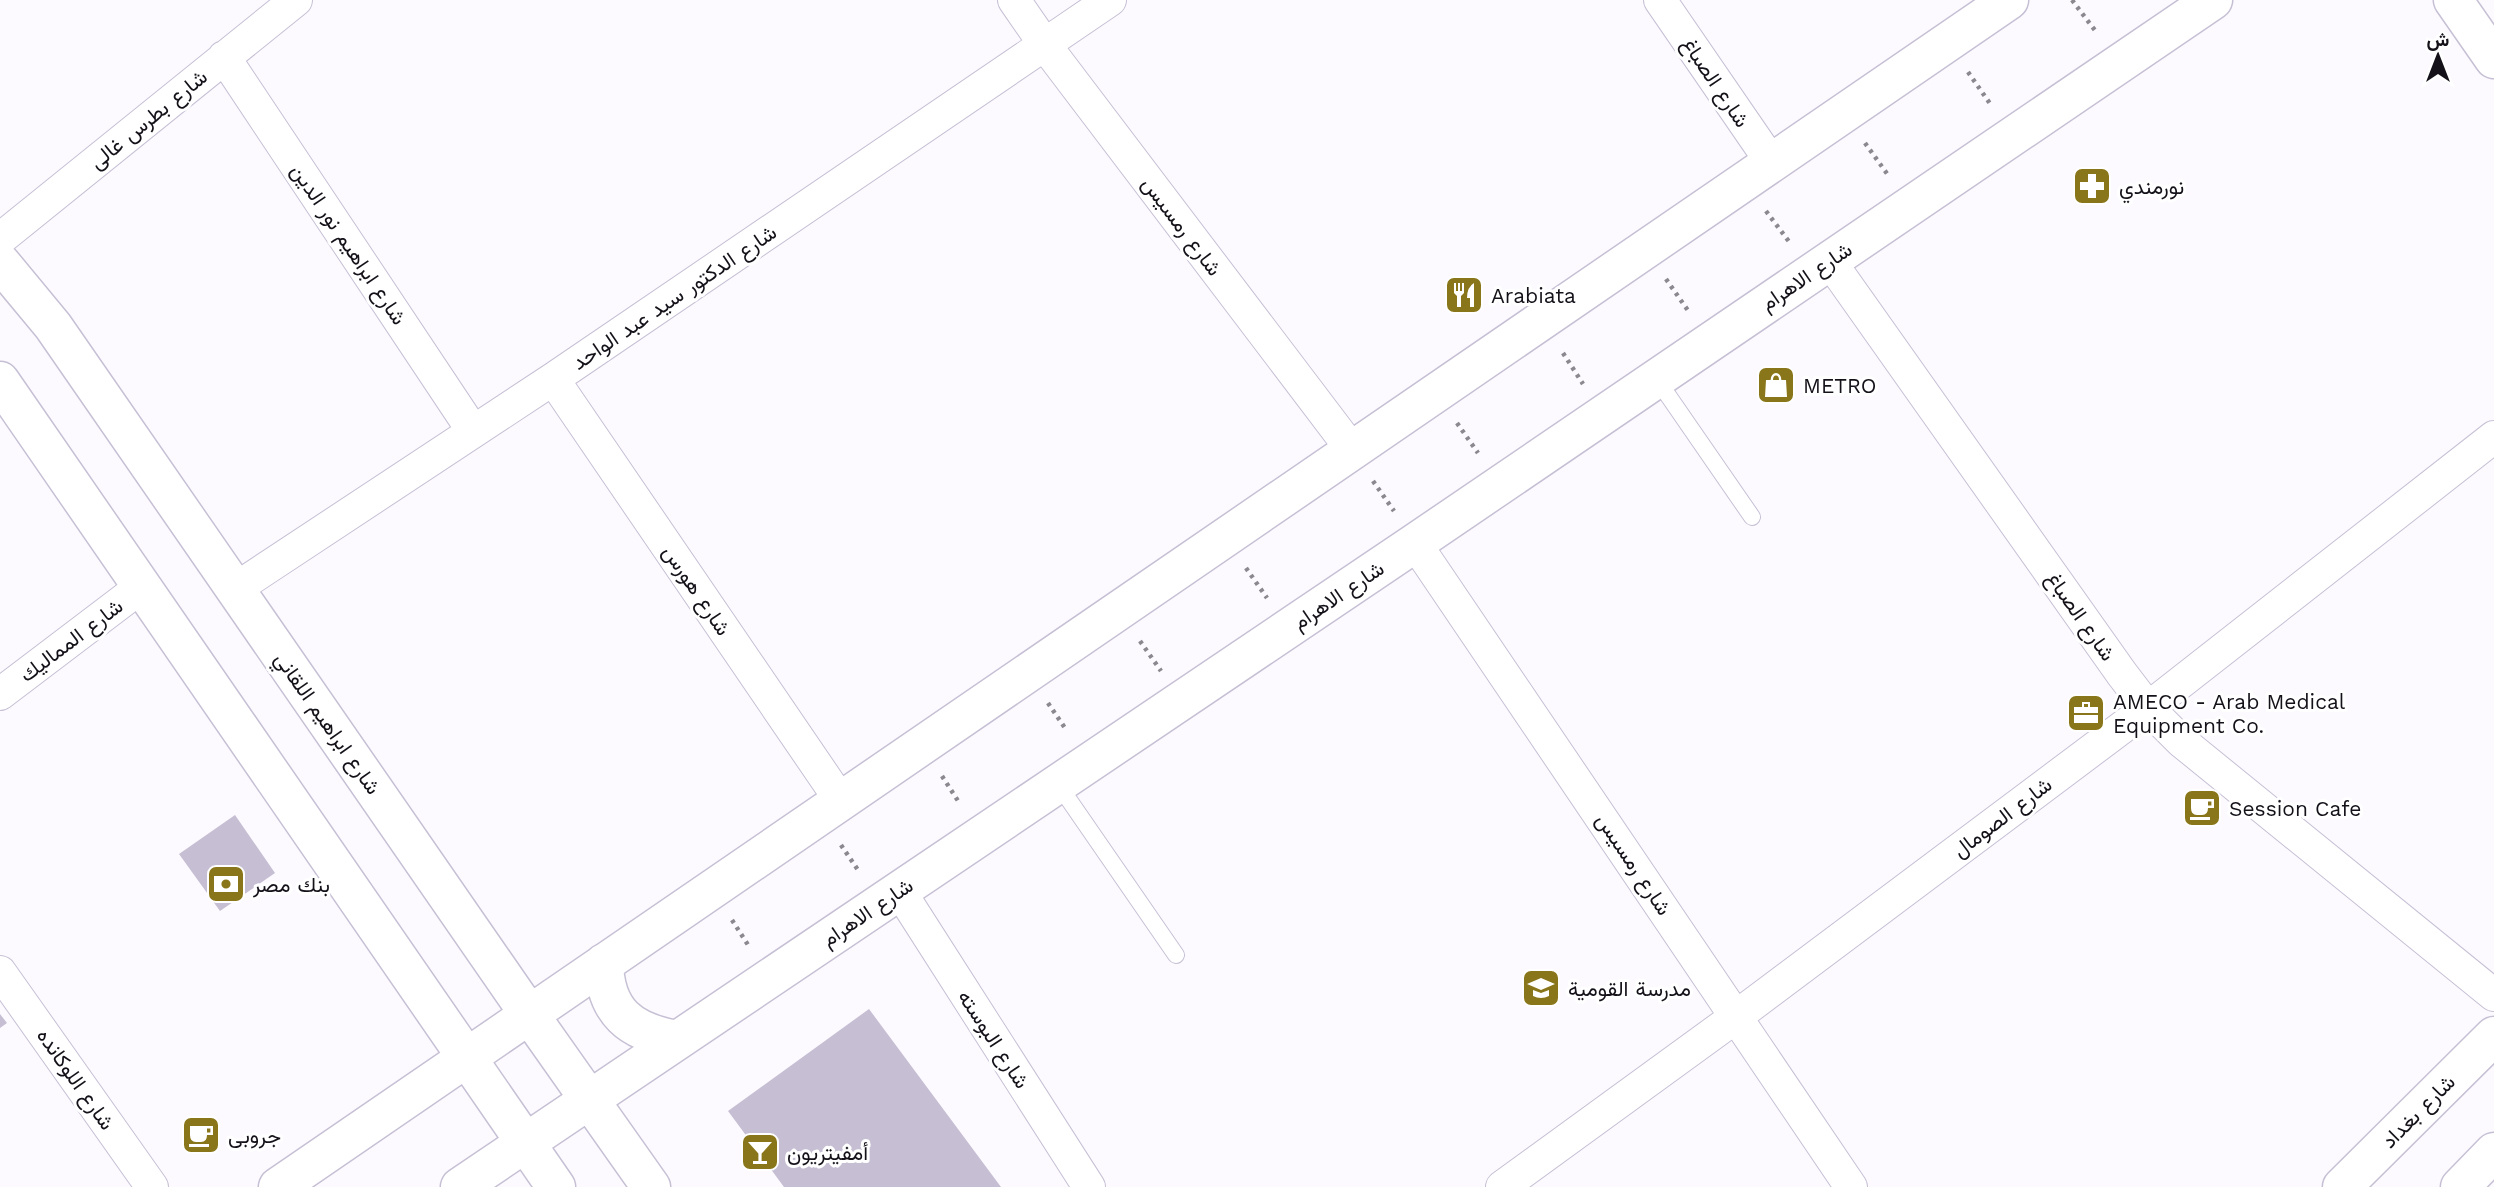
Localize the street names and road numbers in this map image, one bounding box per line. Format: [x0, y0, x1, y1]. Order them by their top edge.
street label: شارع الصباغ [1675, 32, 1755, 133]
street label: شارع بطرس غالى [84, 64, 213, 176]
street label: شارع ابراهيم نور الدين [284, 159, 412, 330]
street label: شارع رمسيس [1135, 172, 1227, 282]
street label: شارع الدكتور سيد عبد الواحد [567, 219, 782, 376]
street label: شارع الاهرام [1756, 236, 1858, 317]
street label: شارع هورس [656, 540, 736, 641]
street label: شارع الاهرام [1288, 555, 1390, 636]
street label: شارع الصباغ [2040, 567, 2121, 667]
street label: شارع المماليك [14, 593, 129, 688]
street label: شارع ابراهيم اللقاني [266, 647, 386, 802]
street label: شارع الصومال [1947, 772, 2058, 864]
street label: شارع رمسيس [1589, 808, 1677, 921]
street label: شارع الاهرام [817, 872, 919, 953]
street label: شارع البوسته [951, 985, 1035, 1094]
street label: شارع اللوكانده [30, 1023, 120, 1136]
street label: شارع بغداد [2376, 1069, 2461, 1154]

